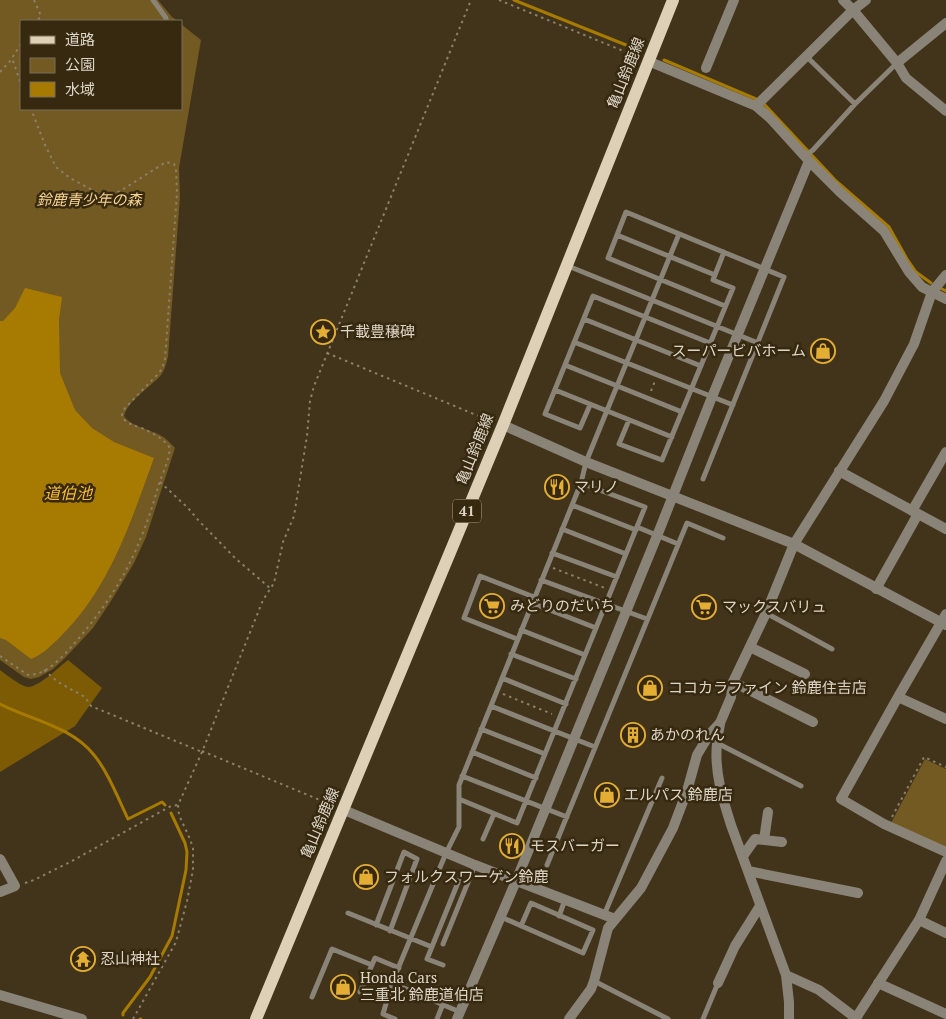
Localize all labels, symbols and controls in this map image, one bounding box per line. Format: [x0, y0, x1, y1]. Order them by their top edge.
legend [20, 20, 182, 110]
text: 道路 [65, 29, 95, 49]
street label: 亀山鈴鹿線 [602, 34, 648, 111]
text: 公園 [65, 54, 95, 74]
text: 水域 [65, 79, 95, 99]
park label: 鈴鹿青少年の森 [36, 189, 143, 209]
place icon: 千載豊穣碑 [310, 319, 336, 345]
place label: 千載豊穣碑 [340, 321, 415, 341]
shop icon: スーパービバホーム [810, 338, 836, 364]
place label: スーパービバホーム [672, 340, 806, 360]
street label: 亀山鈴鹿線 [451, 410, 497, 487]
restaurant icon: マリノ [544, 474, 570, 500]
place label: マリノ [574, 476, 619, 496]
water label: 道伯池 [44, 482, 94, 504]
road number: 41 [453, 500, 481, 522]
supermarket icon: みどりのだいち [479, 593, 505, 619]
supermarket icon: マックスバリュ [691, 594, 717, 620]
place label: みどりのだいち [510, 595, 615, 615]
place label: マックスバリュ [722, 596, 827, 616]
shop icon: ココカラファイン 鈴鹿住吉店 [637, 675, 663, 701]
place label: ココカラファイン 鈴鹿住吉店 [668, 677, 867, 697]
building icon: あかのれん [620, 722, 646, 748]
place label: あかのれん [650, 724, 725, 744]
shop icon: エルパス 鈴鹿店 [594, 782, 620, 808]
street label: 亀山鈴鹿線 [295, 784, 343, 861]
place label: エルパス 鈴鹿店 [624, 784, 733, 804]
restaurant icon: モスバーガー [499, 833, 525, 859]
place label: モスバーガー [530, 835, 620, 855]
shop icon: フォルクスワーゲン鈴鹿 [353, 864, 379, 890]
place label: フォルクスワーゲン鈴鹿 [384, 866, 549, 886]
temple icon: 忍山神社 [70, 946, 96, 972]
place label: 忍山神社 [100, 948, 160, 968]
place label: Honda Cars 三重北 鈴鹿道伯店 [360, 967, 484, 1004]
shop icon: Honda Cars 三重北 鈴鹿道伯店 [330, 974, 356, 1000]

